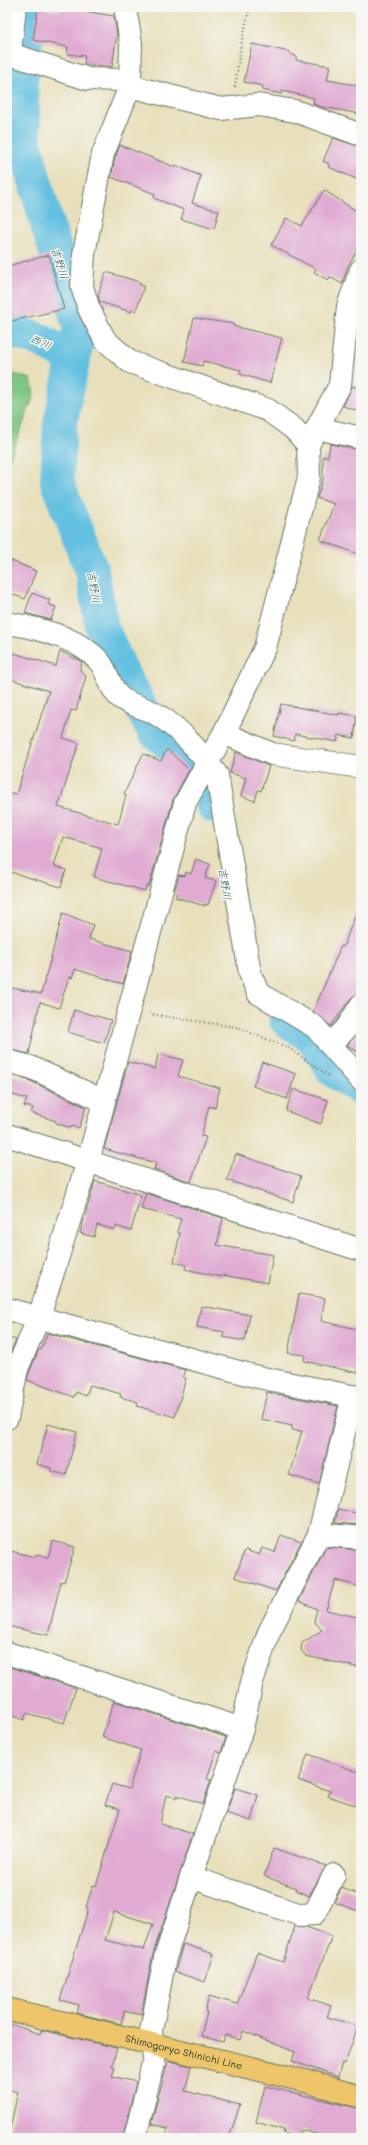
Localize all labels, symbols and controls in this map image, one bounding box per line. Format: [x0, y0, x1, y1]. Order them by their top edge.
water label: 吉野川 [48, 245, 72, 281]
water label: 西川 [28, 330, 54, 353]
water label: 吉野川 [84, 569, 105, 605]
water label: 吉野川 [216, 866, 235, 901]
street label: Shimogoryo Shinichi Line [124, 2031, 244, 2073]

